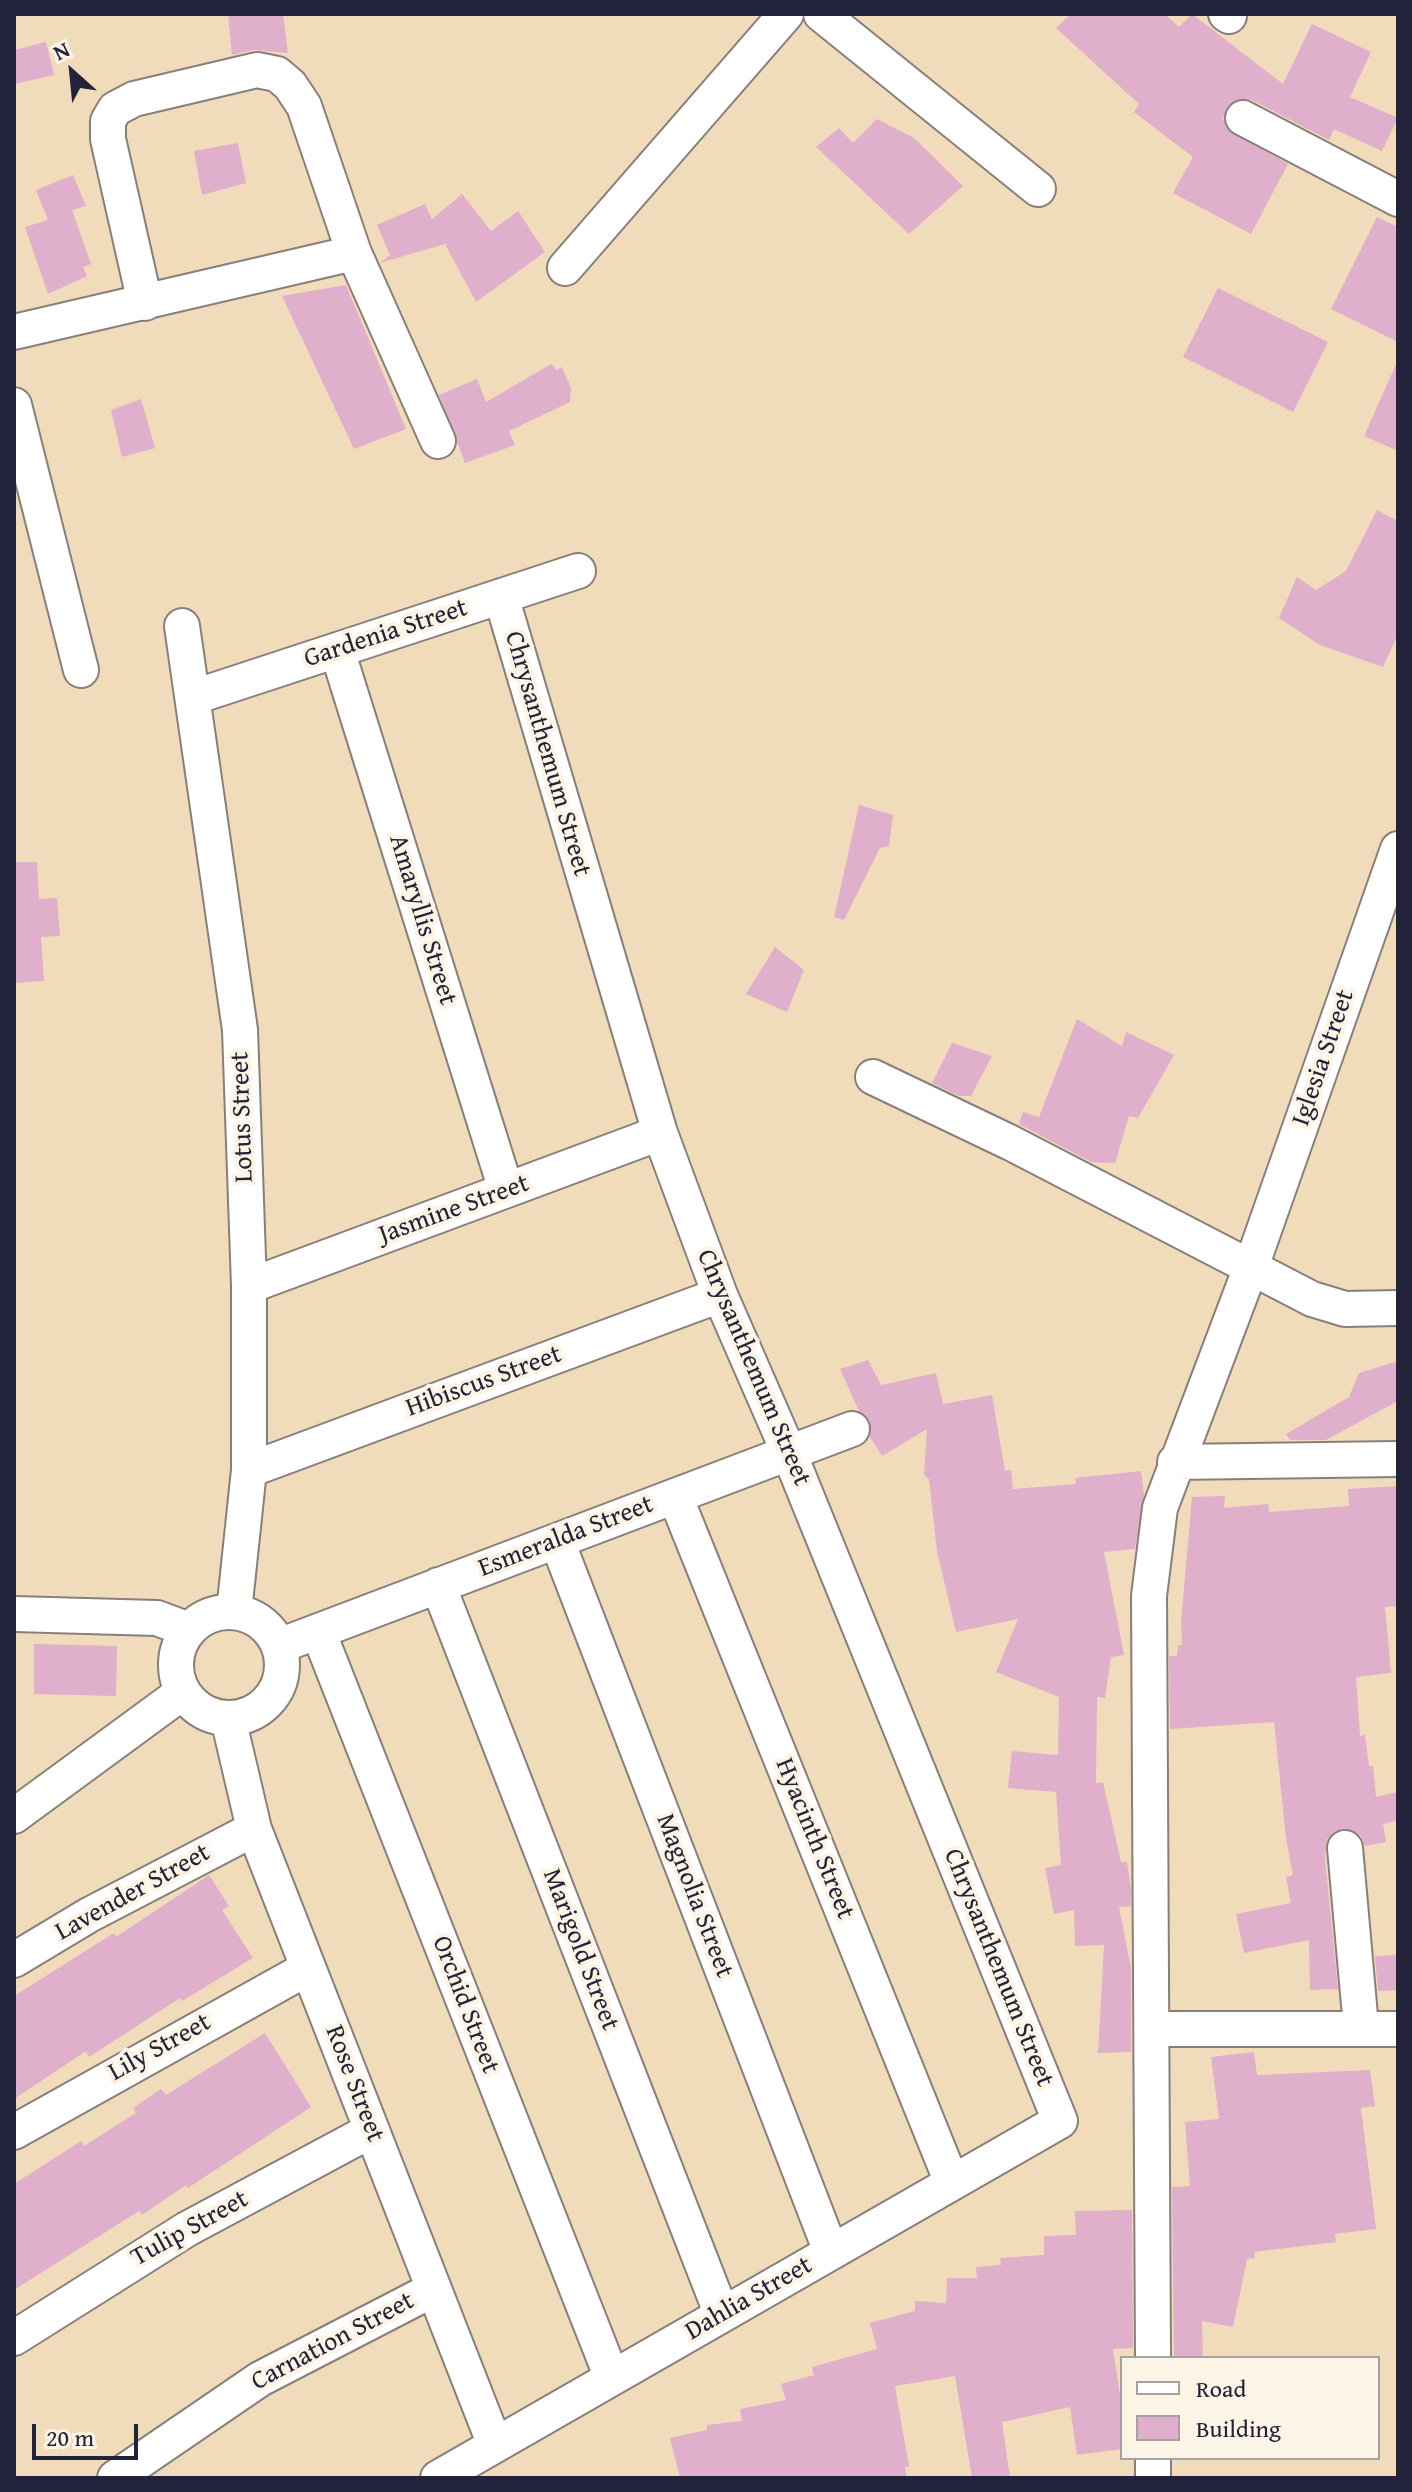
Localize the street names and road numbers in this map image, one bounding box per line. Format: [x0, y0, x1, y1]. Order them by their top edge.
street label: Gardenia Street [300, 593, 472, 675]
street label: Chrysanthemum Street [497, 628, 597, 880]
street label: Amaryllis Street [381, 831, 463, 1009]
street label: Iglesia Street [1286, 986, 1362, 1130]
street label: Lotus Street [225, 1051, 261, 1183]
street label: Jasmine Street [375, 1168, 533, 1252]
street label: Chrysanthemum Street [689, 1245, 817, 1491]
street label: Hibiscus Street [402, 1339, 566, 1425]
street label: Esmeralda Street [474, 1489, 658, 1585]
street label: Hyacinth Street [768, 1754, 860, 1924]
street label: Magnolia Street [648, 1810, 740, 1982]
street label: Lavender Street [50, 1838, 216, 1948]
street label: Chrysanthemum Street [936, 1845, 1060, 2091]
street label: Marigold Street [535, 1865, 625, 2035]
street label: Orchid Street [425, 1932, 505, 2078]
street label: Lily Street [104, 2007, 216, 2089]
street label: Rose Street [318, 2021, 390, 2147]
street label: Tulip Street [126, 2184, 254, 2274]
street label: Dahlia Street [680, 2250, 818, 2348]
street label: Carnation Street [246, 2286, 420, 2398]

